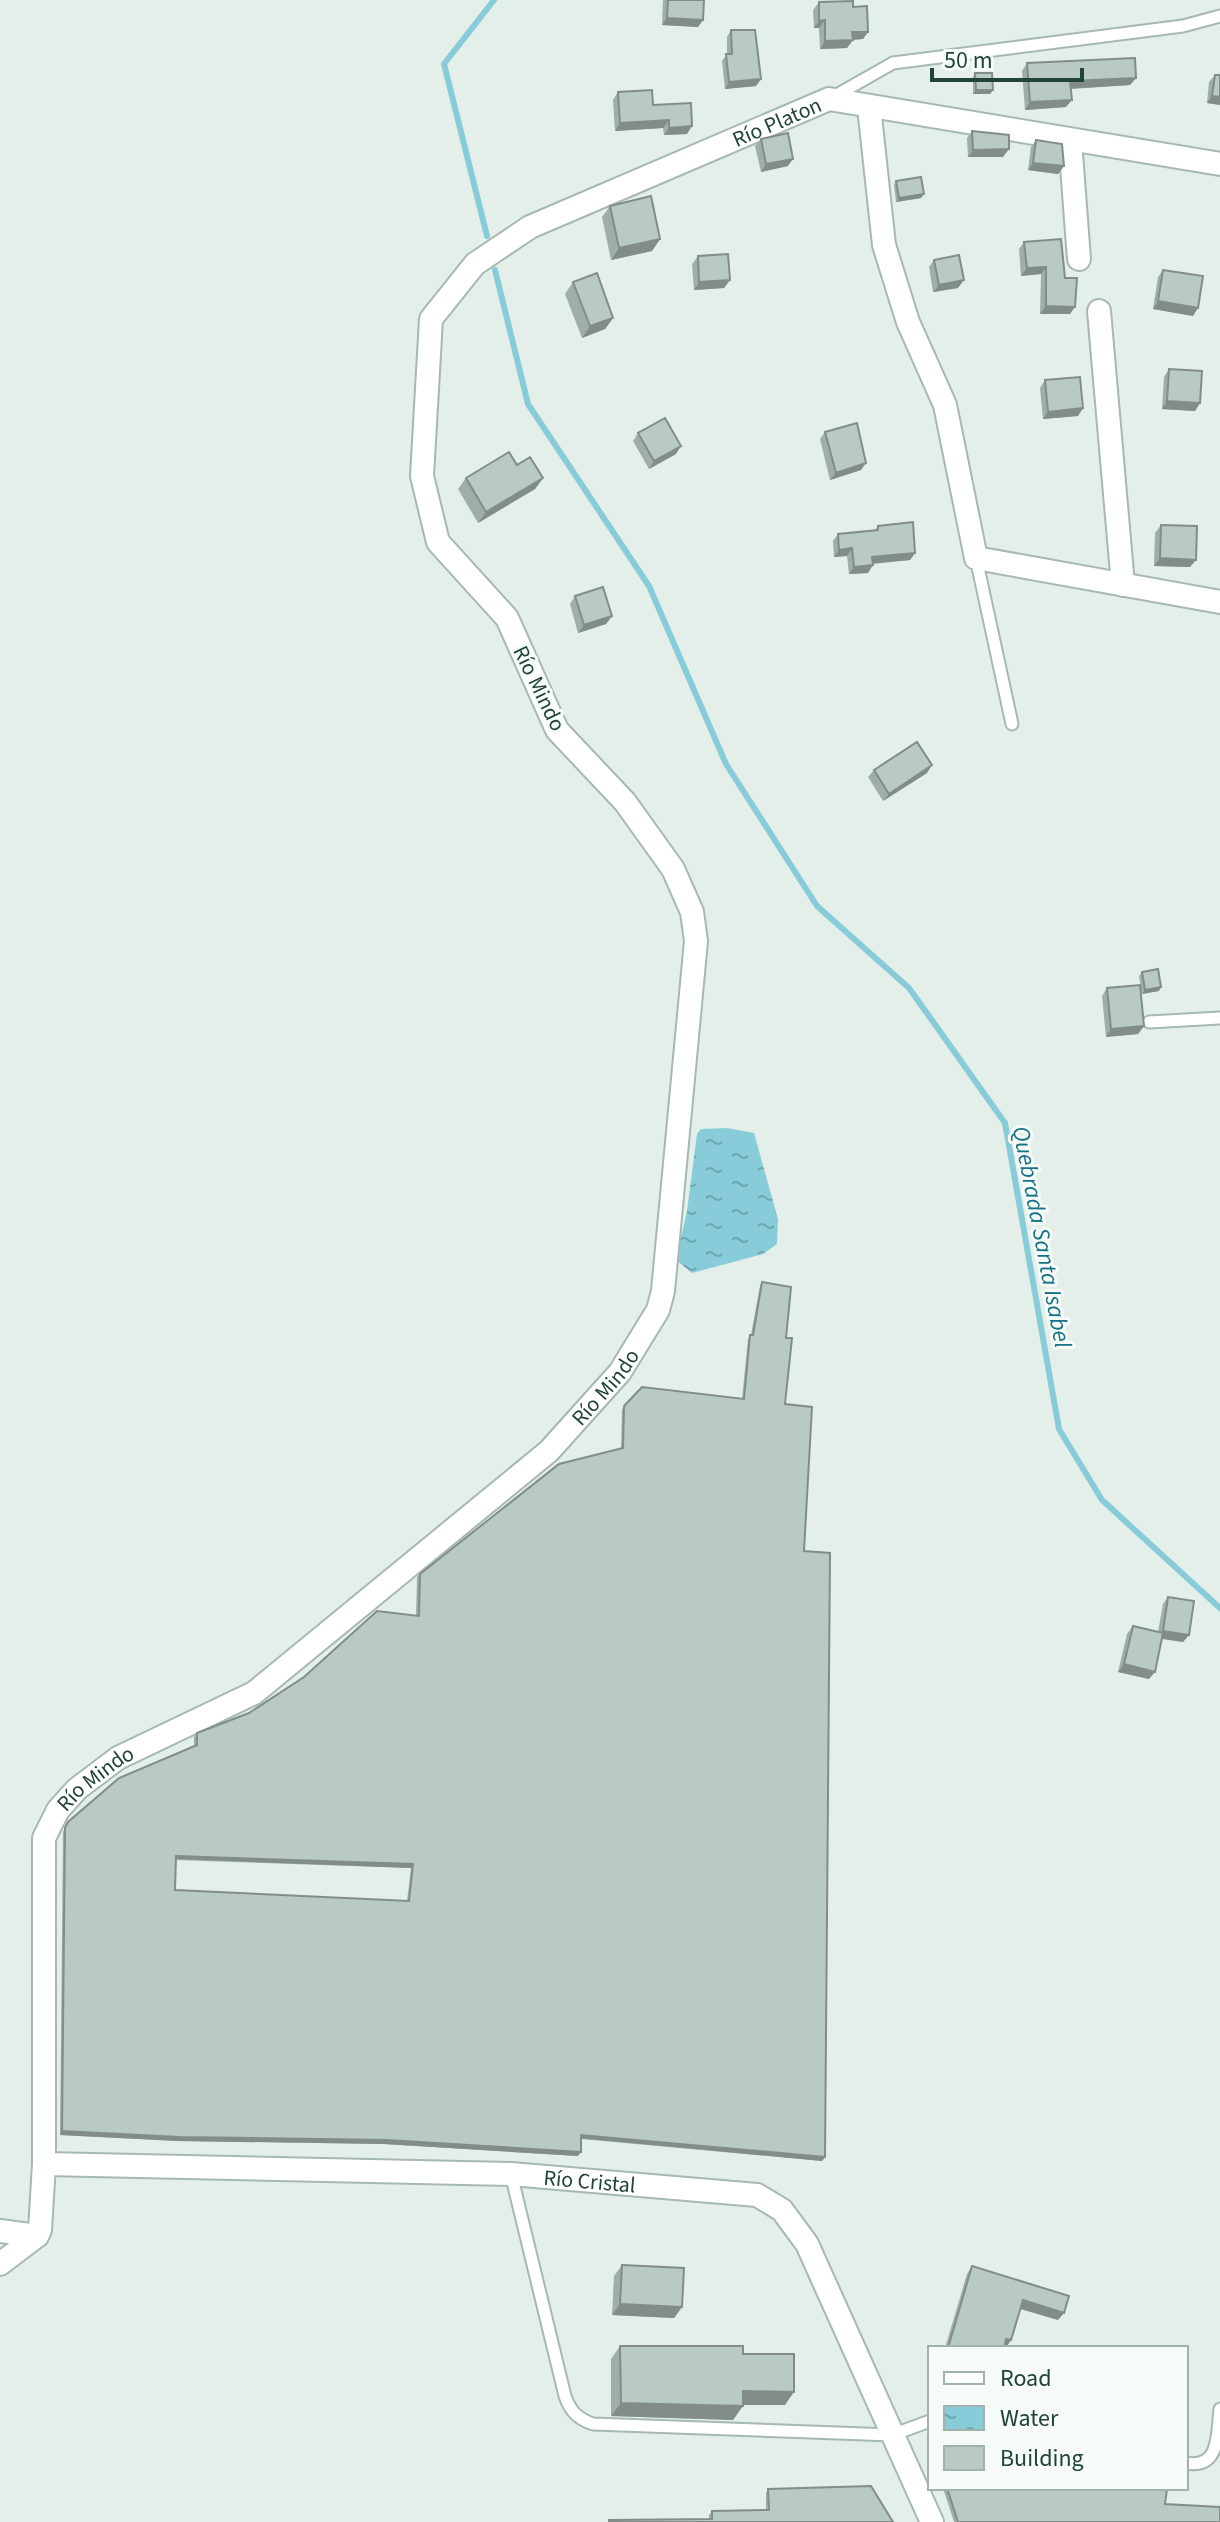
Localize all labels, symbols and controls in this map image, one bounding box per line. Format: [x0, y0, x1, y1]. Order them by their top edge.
scale bar [932, 32, 1082, 82]
text: 50 m [944, 43, 993, 78]
street label: Río Platon [727, 89, 827, 156]
street label: Río Mindo [505, 640, 574, 737]
water label: Quebrada Santa Isabel [1003, 1123, 1080, 1351]
street label: Río Mindo [564, 1343, 648, 1433]
street label: Río Mindo [49, 1738, 140, 1819]
street label: Río Cristal [542, 2162, 637, 2202]
legend [928, 2346, 1188, 2490]
text: Road [1000, 2361, 1052, 2396]
text: Water [1000, 2401, 1059, 2436]
text: Building [1000, 2441, 1084, 2476]

